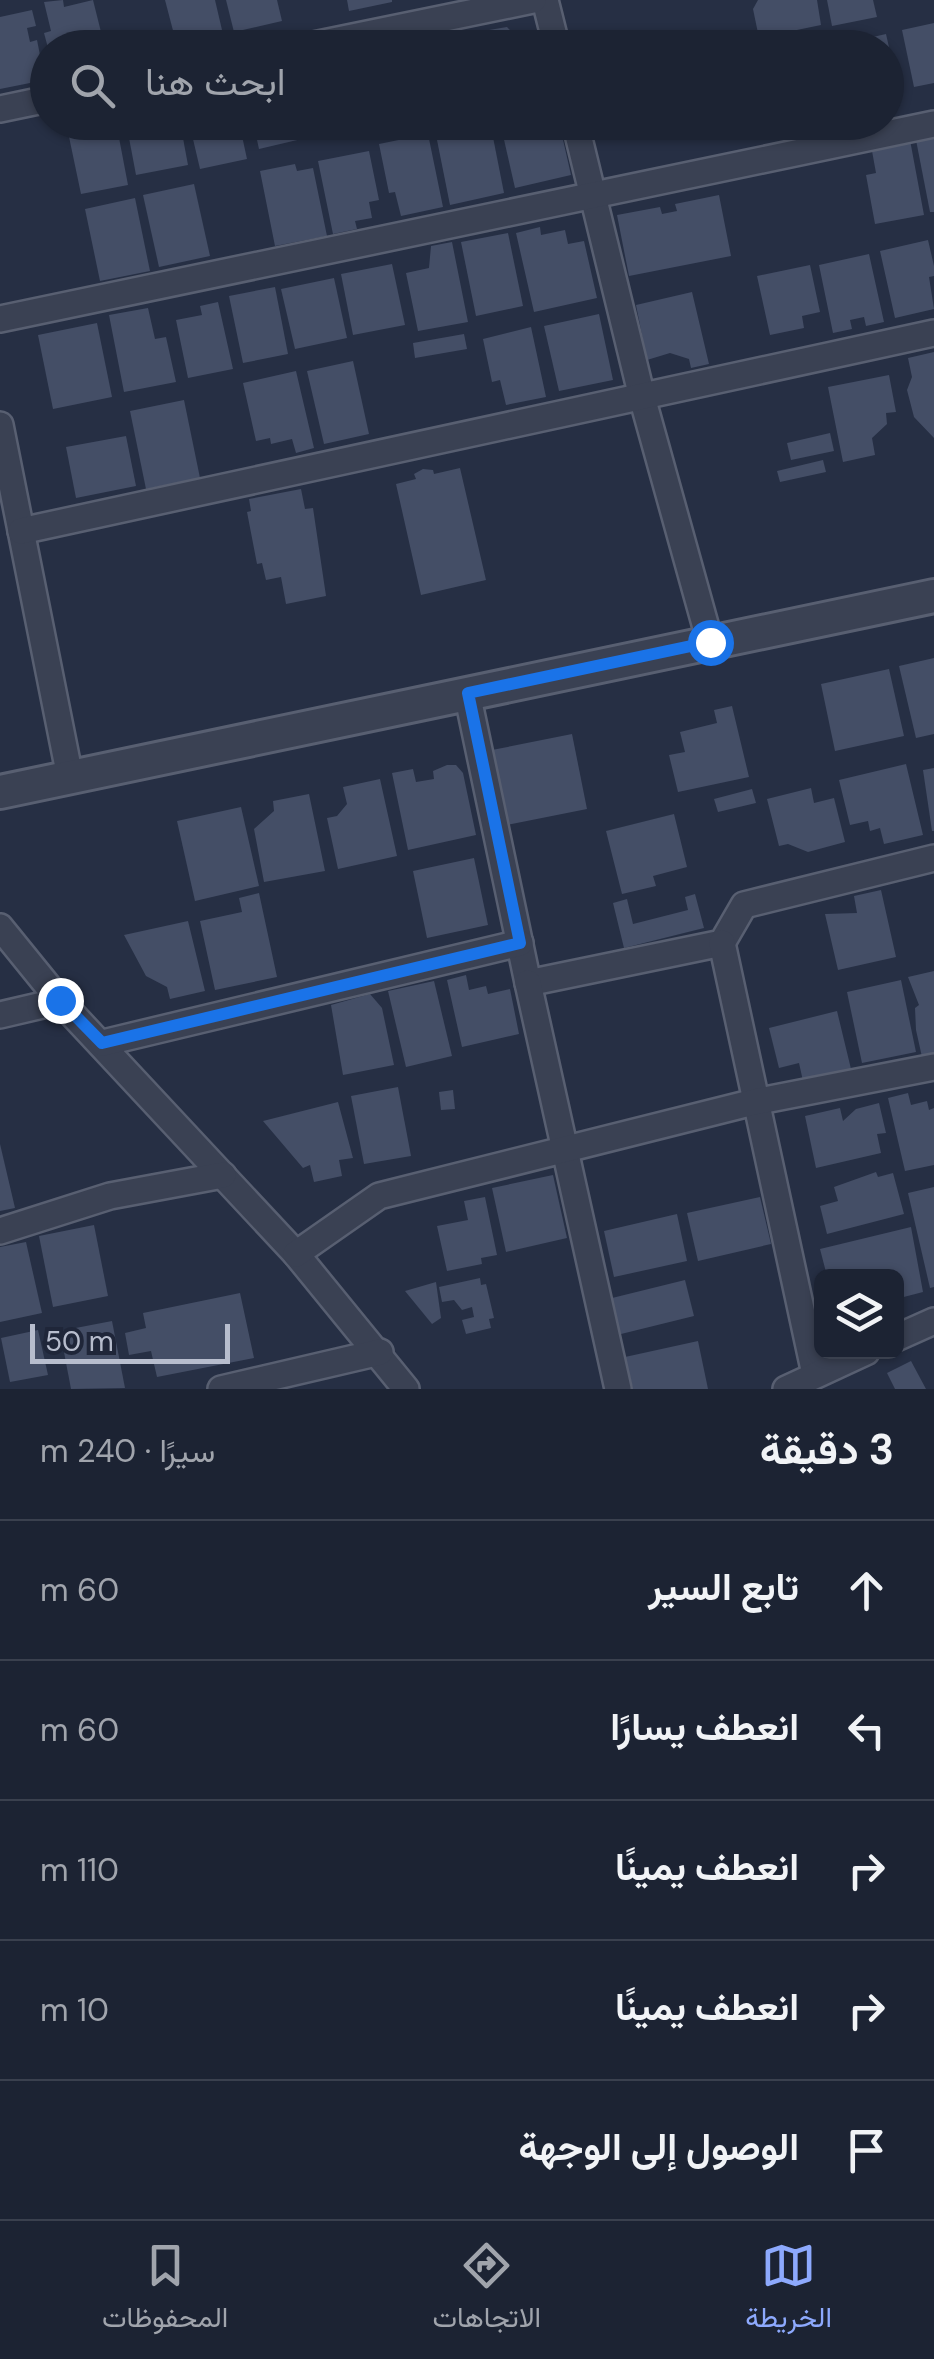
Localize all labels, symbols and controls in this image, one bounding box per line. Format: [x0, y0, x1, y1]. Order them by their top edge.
search box [30, 30, 904, 140]
text: ابحث هنا [145, 57, 286, 107]
icon: search [65, 58, 120, 113]
route start [688, 620, 734, 666]
route end [38, 978, 84, 1024]
map controls [814, 1269, 904, 1359]
button: layers [814, 1269, 904, 1359]
scale bar [30, 1319, 230, 1364]
text: 50 m [45, 1323, 114, 1360]
text: 3 دقيقة [760, 1422, 894, 1477]
text: سيرًا · 240 m [40, 1430, 215, 1472]
text: تابع السير [648, 1562, 799, 1612]
icon: ahead [839, 1563, 894, 1618]
text: 60 m [40, 1569, 119, 1611]
text: انعطف يسارًا [610, 1702, 799, 1752]
icon: left [839, 1703, 894, 1758]
text: 60 m [40, 1709, 119, 1751]
text: انعطف يمينًا [615, 1842, 799, 1892]
icon: right [839, 1843, 894, 1898]
text: 110 m [40, 1849, 119, 1891]
text: انعطف يمينًا [615, 1982, 799, 2032]
icon: right [839, 1983, 894, 2038]
text: 10 m [40, 1989, 109, 2031]
text: الوصول إلى الوجهة [518, 2122, 799, 2172]
icon: arrive [839, 2123, 894, 2178]
tab: المحفوظات [102, 2238, 228, 2342]
tab: الاتجاهات [432, 2238, 541, 2342]
tab: الخريطة [745, 2238, 832, 2342]

